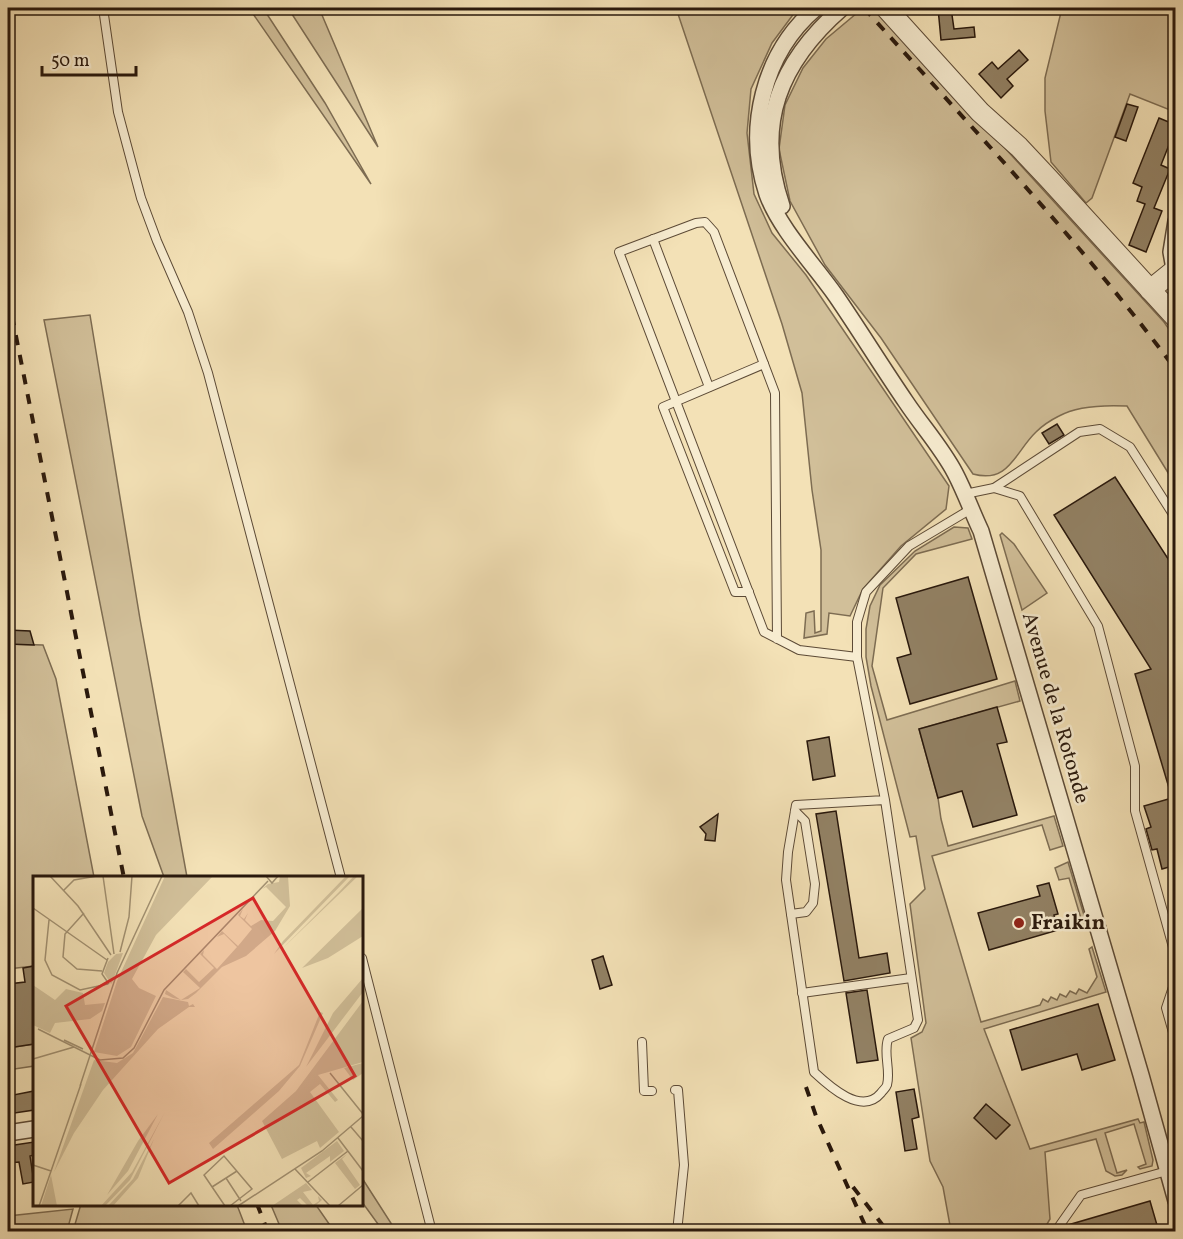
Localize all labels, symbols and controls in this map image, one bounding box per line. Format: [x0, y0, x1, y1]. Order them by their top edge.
scale bar [42, 39, 136, 77]
text: 50 m [51, 49, 90, 74]
street label: Avenue de la Rotonde [1014, 609, 1096, 807]
inset map [33, 876, 363, 1206]
place label: Fraikin [1031, 909, 1106, 938]
marker: Fraikin [1012, 916, 1026, 930]

